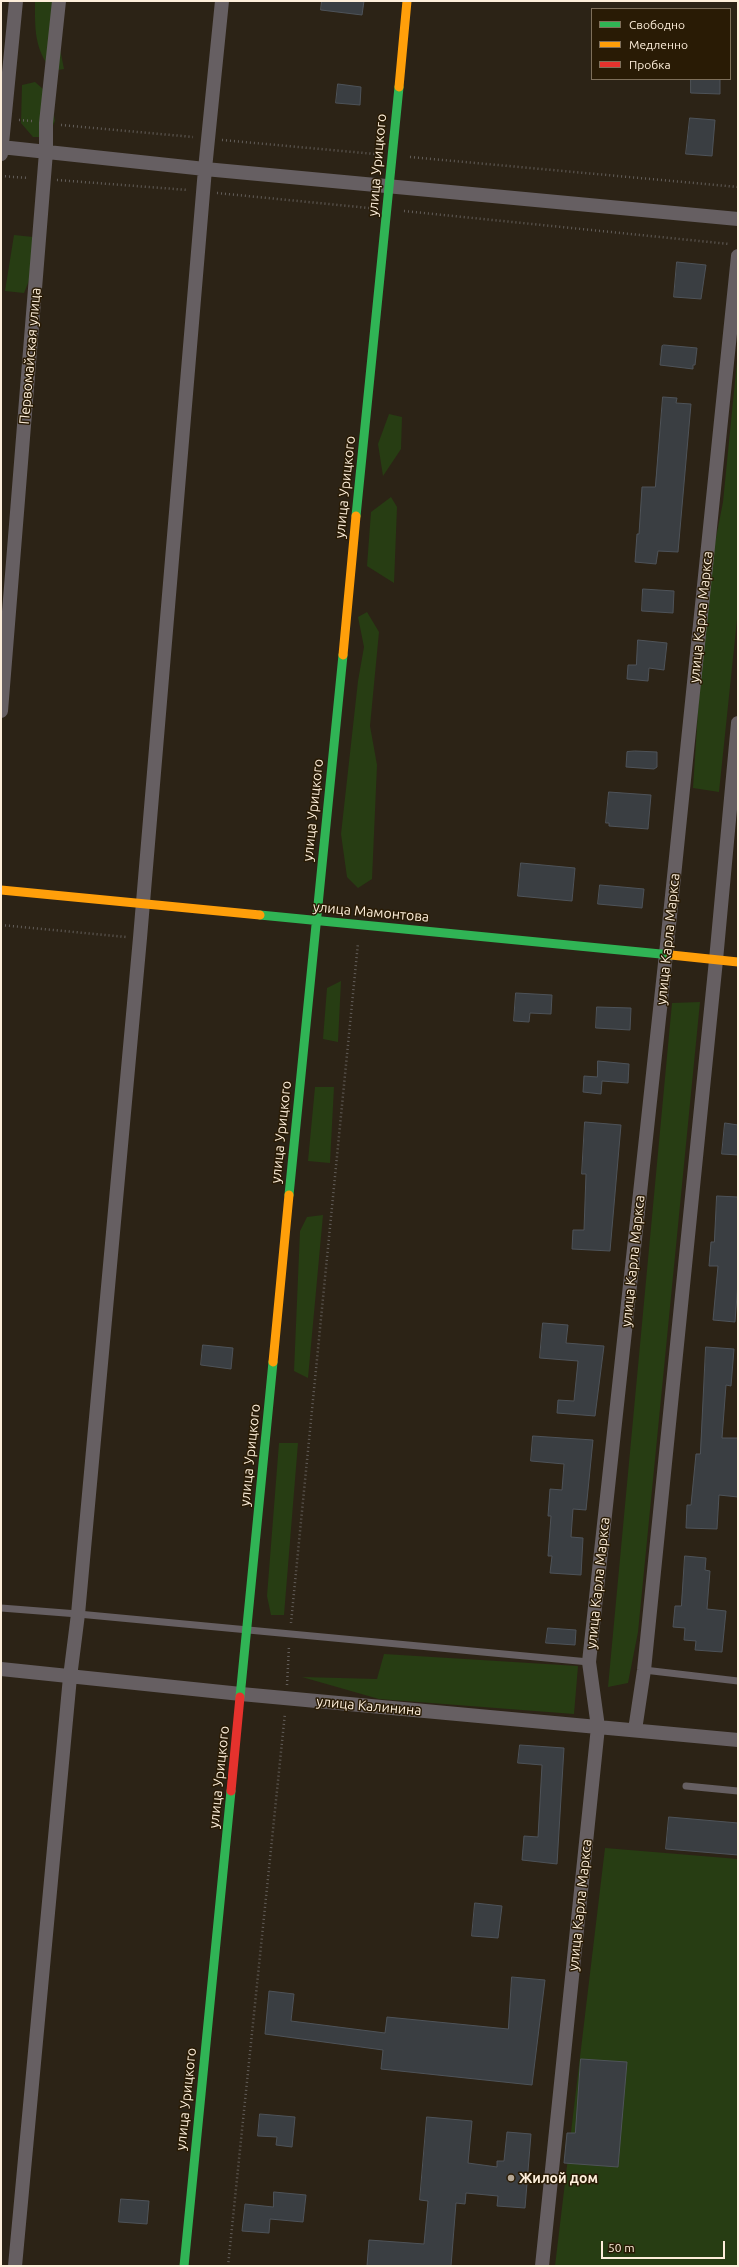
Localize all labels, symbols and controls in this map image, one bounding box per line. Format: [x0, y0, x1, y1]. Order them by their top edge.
legend [591, 8, 731, 80]
text: Свободно [629, 18, 685, 31]
text: Медленно [629, 38, 688, 51]
text: Пробка [629, 58, 671, 71]
street label: улица Урицкого [364, 113, 390, 217]
street label: Первомайская улица [16, 287, 44, 425]
street label: улица Урицкого [331, 435, 359, 539]
street label: улица Карла Маркса [686, 550, 716, 684]
street label: улица Урицкого [299, 758, 327, 862]
street label: улица Карла Маркса [653, 872, 683, 1006]
street label: улица Мамонтова [312, 899, 430, 925]
street label: улица Урицкого [267, 1080, 295, 1184]
street label: улица Карла Маркса [618, 1194, 648, 1328]
street label: улица Урицкого [236, 1403, 264, 1507]
street label: улица Карла Маркса [583, 1516, 613, 1650]
street label: улица Калинина [316, 1693, 422, 1719]
street label: улица Урицкого [205, 1725, 233, 1829]
street label: улица Карла Маркса [565, 1838, 595, 1972]
street label: улица Урицкого [172, 2047, 200, 2151]
place label: Жилой дом [519, 2170, 598, 2186]
marker: Жилой дом [506, 2173, 516, 2183]
scale bar [603, 2233, 727, 2259]
text: 50 m [608, 2241, 635, 2254]

